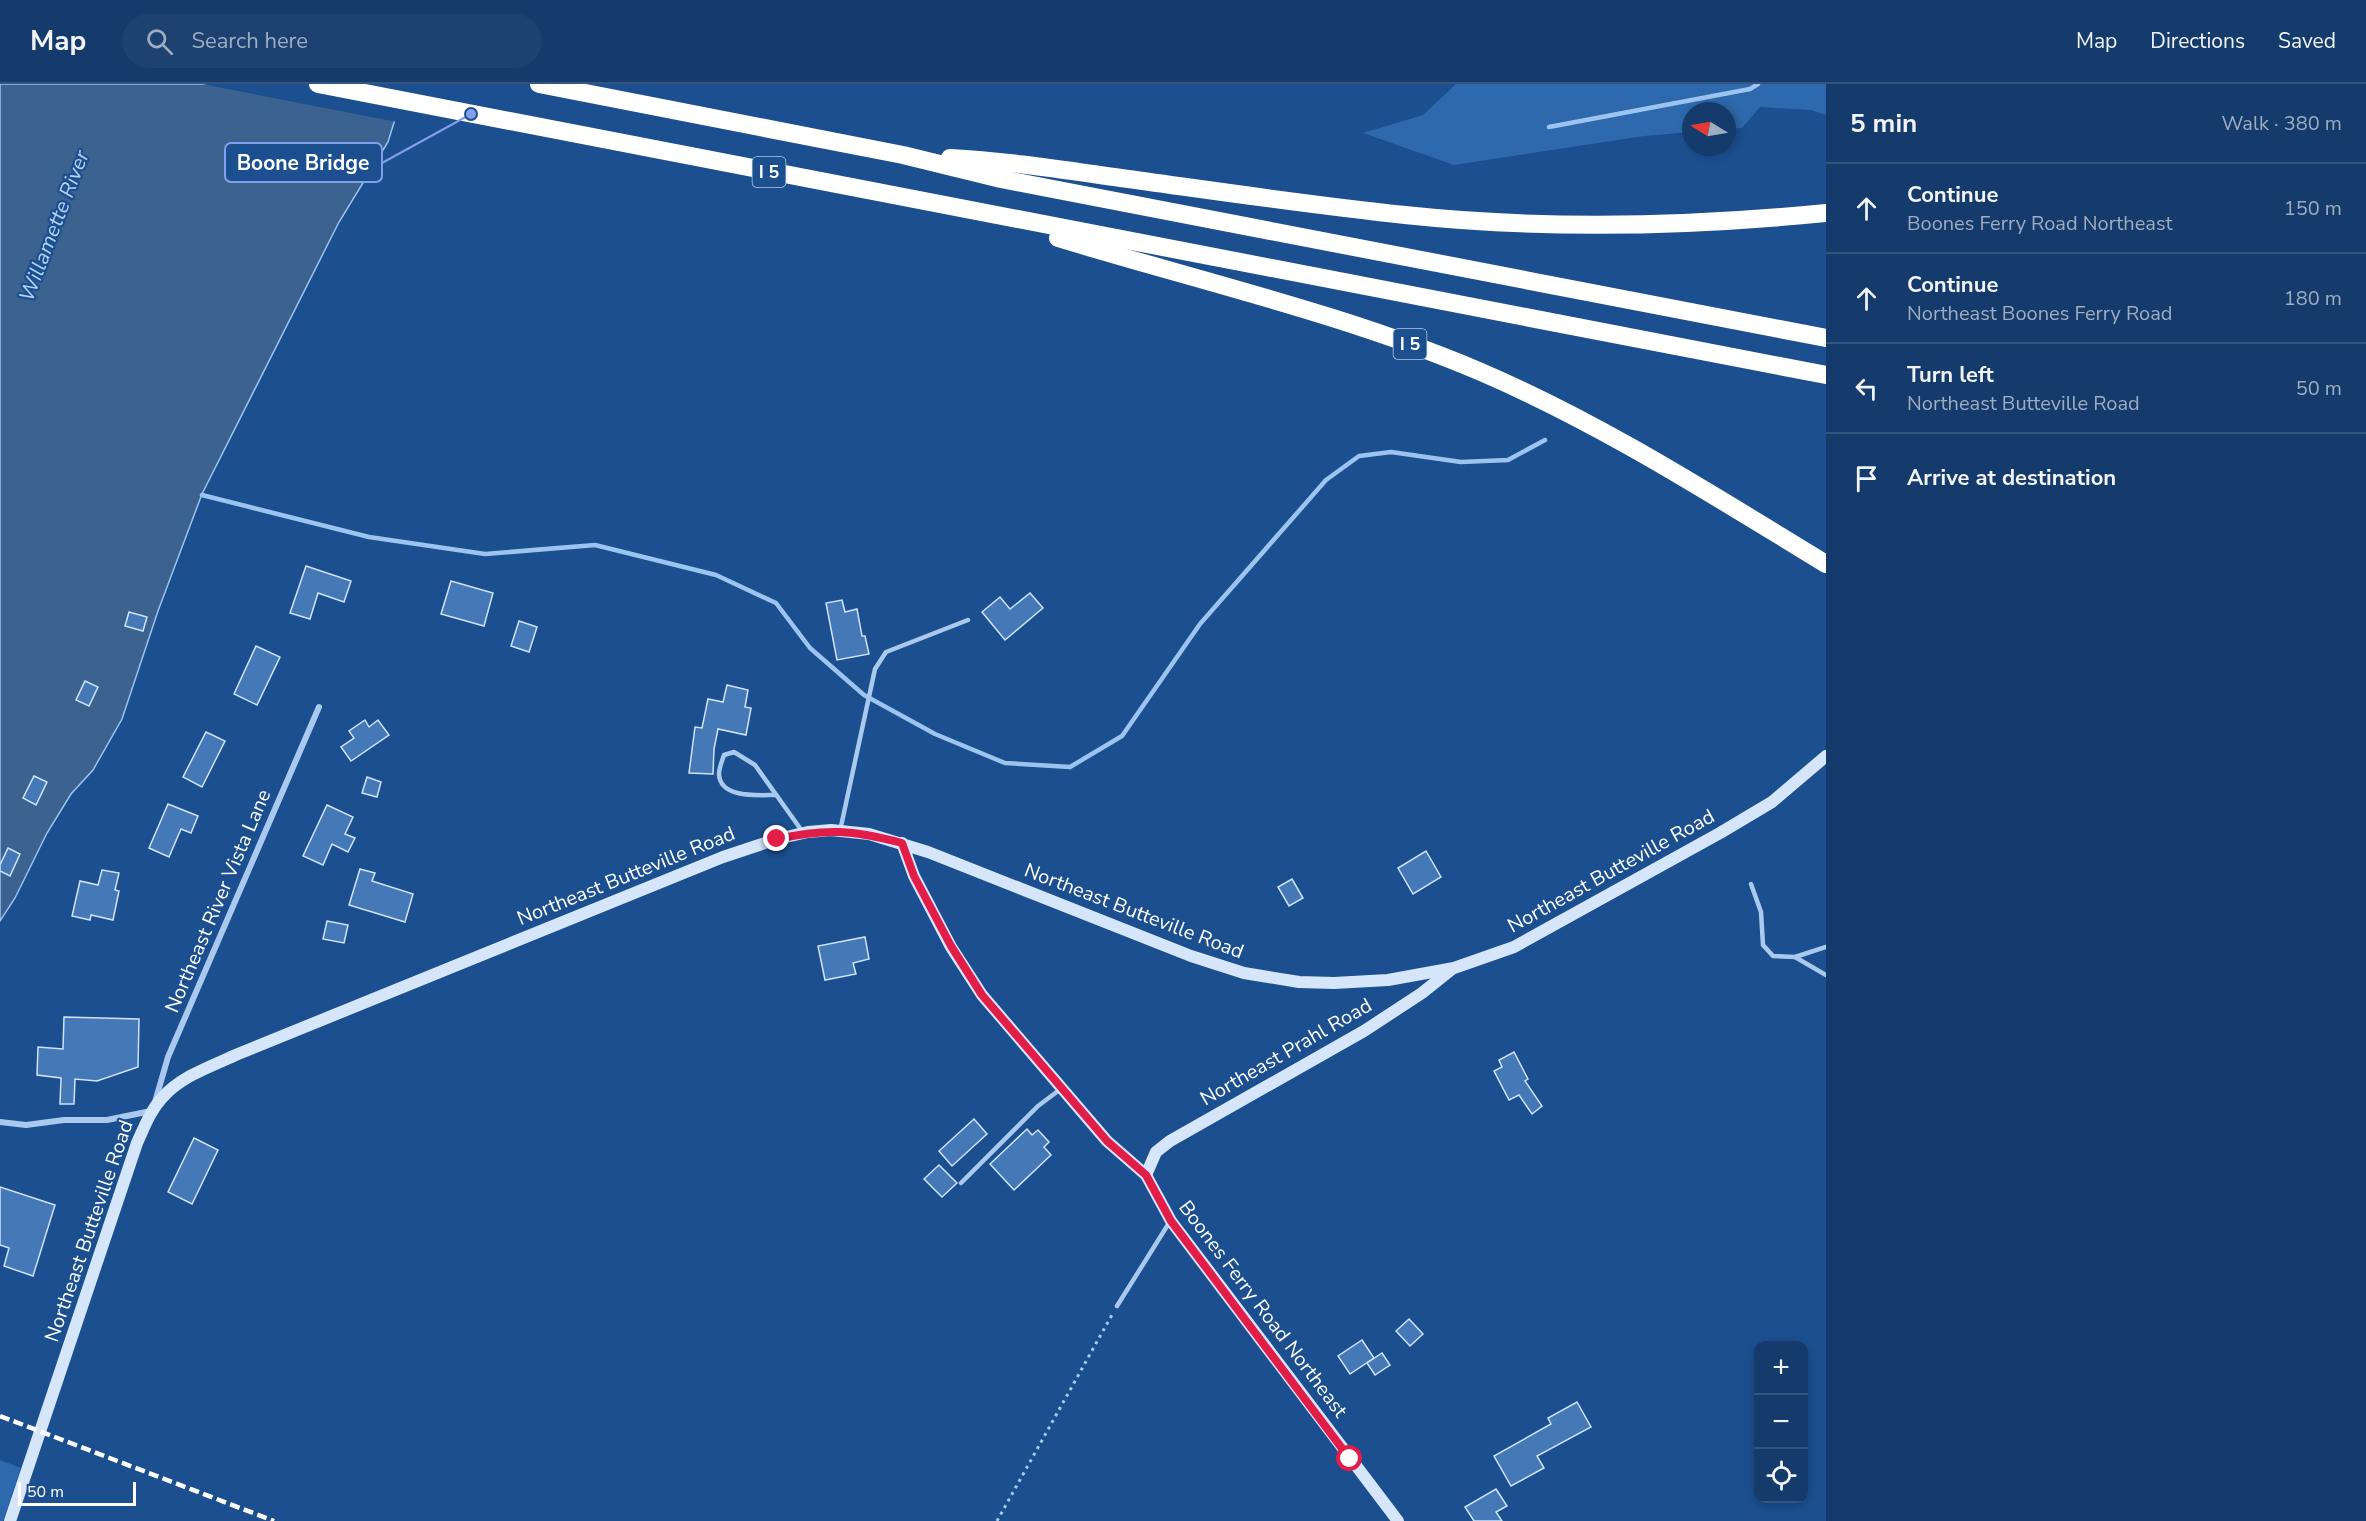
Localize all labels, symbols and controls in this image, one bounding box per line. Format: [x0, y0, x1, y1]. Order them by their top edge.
search box [122, 14, 542, 68]
text: Map [30, 22, 86, 60]
icon: search [143, 25, 176, 58]
text: Search here [191, 26, 308, 56]
text: Map [2076, 27, 2117, 55]
text: Directions [2150, 27, 2245, 55]
text: Saved [2278, 27, 2336, 55]
north arrow [1682, 102, 1736, 156]
text: 5 min [1850, 106, 1917, 141]
text: Walk · 380 m [2222, 110, 2342, 137]
callout: Boone Bridge [225, 143, 382, 182]
water label: Willamette River [12, 146, 96, 306]
text: Boone Bridge [237, 149, 369, 177]
road number: I 5 [752, 157, 786, 187]
text: Continue [1907, 180, 1998, 210]
icon: ahead [1850, 192, 1883, 225]
text: 150 m [2284, 195, 2342, 222]
text: Boones Ferry Road Northeast [1907, 210, 2172, 237]
text: Continue [1907, 270, 1998, 300]
icon: ahead [1850, 282, 1883, 315]
text: 180 m [2284, 285, 2342, 312]
text: Northeast Boones Ferry Road [1907, 300, 2172, 327]
road number: I 5 [1394, 329, 1426, 359]
text: Turn left [1907, 360, 1994, 390]
icon: left [1850, 372, 1883, 405]
text: 50 m [2296, 375, 2342, 402]
text: Northeast Butteville Road [1907, 390, 2140, 417]
icon: arrive [1850, 462, 1883, 495]
text: Arrive at destination [1907, 463, 2116, 493]
street label: Northeast River Vista Lane [159, 785, 277, 1017]
street label: Northeast Butteville Road [1503, 803, 1719, 939]
street label: Northeast Butteville Road [513, 820, 739, 932]
route end [763, 825, 789, 851]
street label: Northeast Butteville Road [1021, 857, 1247, 965]
street label: Northeast Prahl Road [1195, 992, 1377, 1112]
street label: Northeast Butteville Road [38, 1117, 140, 1345]
street label: Boones Ferry Road Northeast [1172, 1195, 1354, 1424]
map controls [1754, 1341, 1808, 1503]
button: + [1754, 1341, 1808, 1395]
button: − [1754, 1395, 1808, 1449]
route start [1336, 1445, 1362, 1471]
button: locate [1754, 1449, 1808, 1503]
scale bar [18, 1479, 136, 1506]
text: 50 m [27, 1481, 64, 1503]

